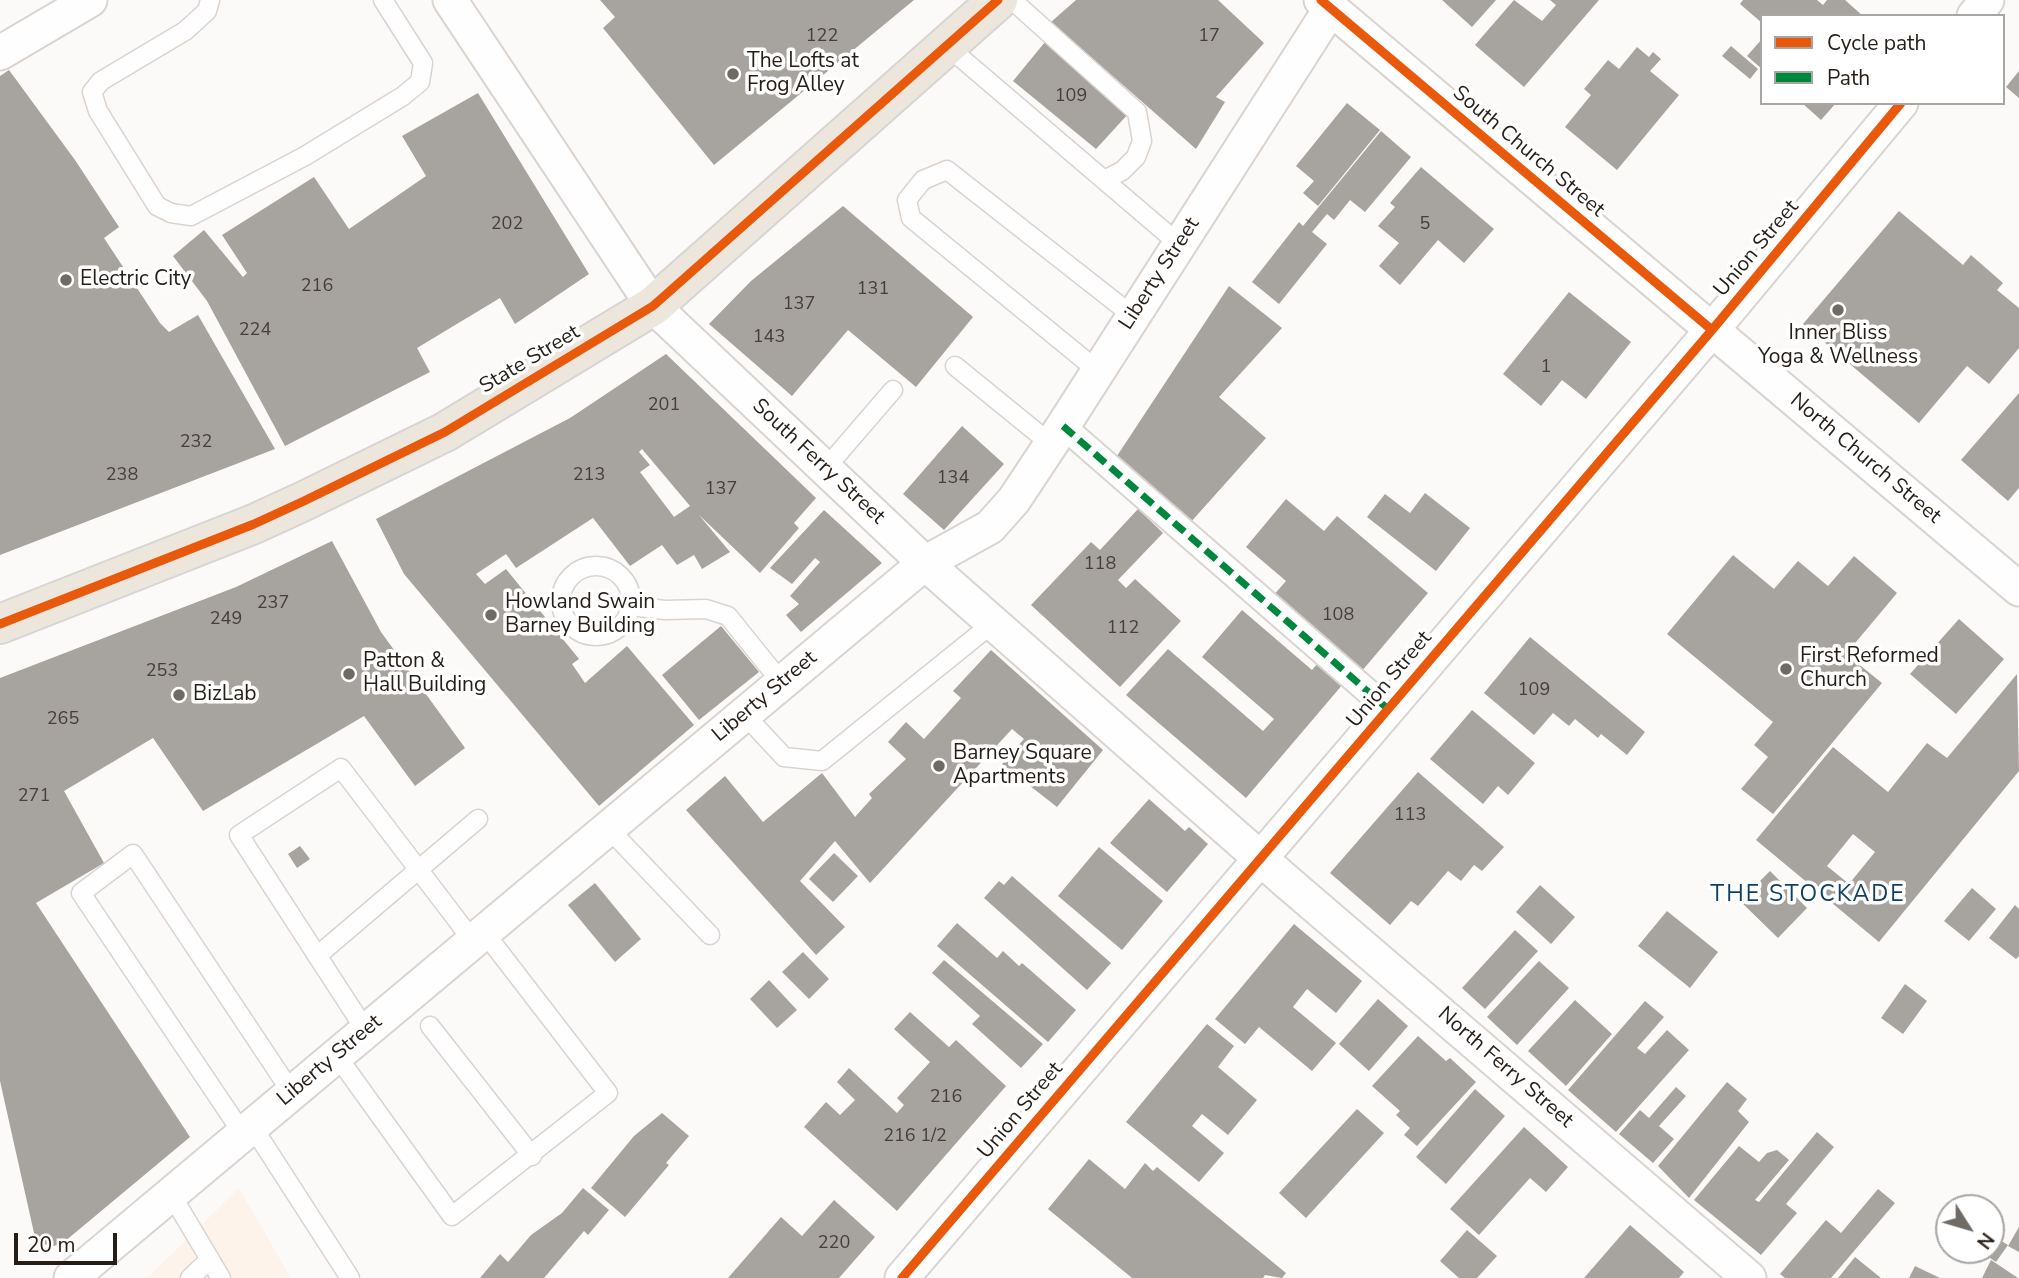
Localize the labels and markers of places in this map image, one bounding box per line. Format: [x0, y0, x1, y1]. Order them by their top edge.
place label: The Lofts at Frog Alley [747, 49, 859, 99]
marker: The Lofts at Frog Alley [725, 66, 741, 82]
place label: Electric City [80, 267, 191, 293]
marker: Electric City [58, 272, 74, 288]
marker: Inner Bliss Yoga & Wellness [1830, 302, 1846, 318]
place label: Inner Bliss Yoga & Wellness [1758, 321, 1918, 371]
place label: Howland Swain Barney Building [505, 590, 655, 640]
marker: Howland Swain Barney Building [483, 607, 499, 623]
place label: First Reformed Church [1800, 644, 1939, 694]
place label: Patton & Hall Building [363, 649, 486, 699]
marker: First Reformed Church [1778, 661, 1794, 677]
marker: Patton & Hall Building [341, 666, 357, 682]
place label: BizLab [193, 682, 257, 708]
marker: BizLab [171, 687, 187, 703]
place label: Barney Square Apartments [953, 741, 1092, 791]
marker: Barney Square Apartments [931, 758, 947, 774]

